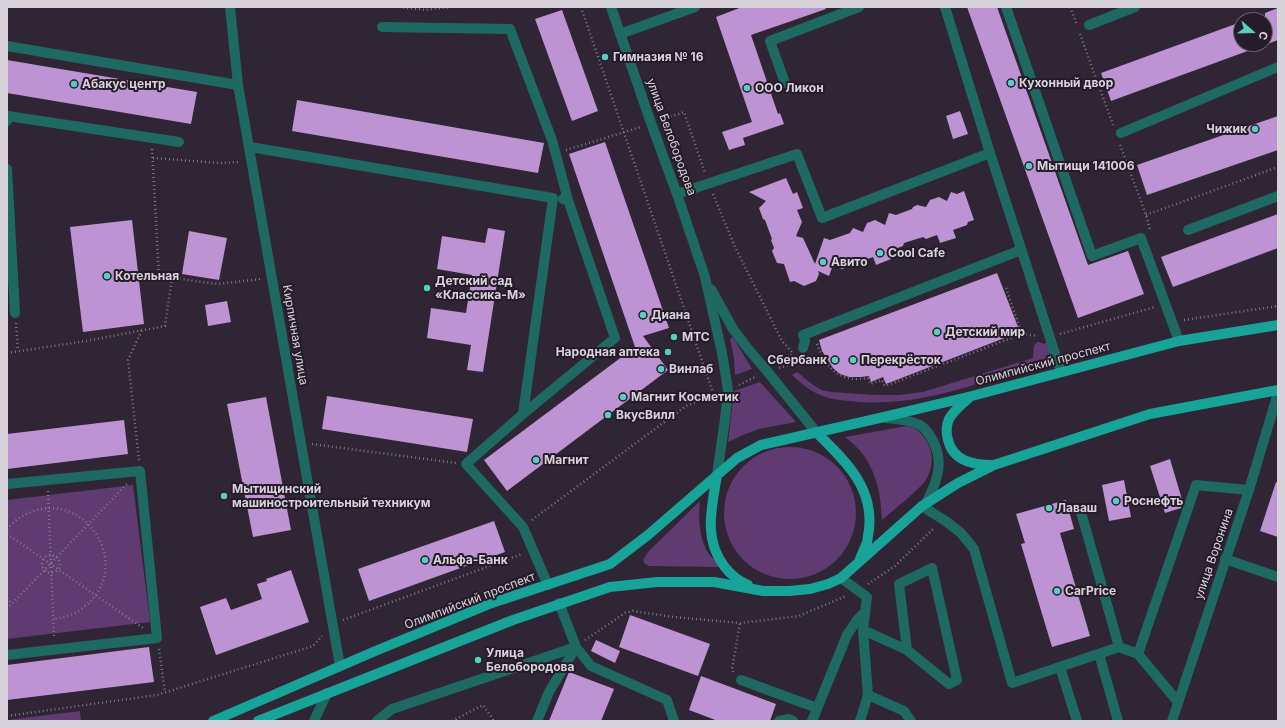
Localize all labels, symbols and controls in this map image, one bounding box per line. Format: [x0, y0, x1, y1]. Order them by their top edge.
north arrow [1233, 12, 1273, 52]
text: С [1255, 30, 1271, 42]
place label: Гимназия № 16 [613, 50, 703, 64]
marker: Гимназия № 16 [600, 52, 610, 62]
place label: Кухонный двор [1019, 76, 1113, 90]
place label: Абакус центр [82, 77, 166, 91]
street label: улица Белобородова [643, 77, 699, 197]
marker: Кухонный двор [1006, 78, 1016, 88]
marker: Абакус центр [69, 79, 79, 89]
place label: ООО Ликон [755, 81, 824, 95]
marker: ООО Ликон [742, 83, 752, 93]
place label: Чижик [1206, 122, 1247, 136]
marker: Чижик [1250, 124, 1260, 134]
place label: Мытищи 141006 [1037, 159, 1134, 173]
marker: Мытищи 141006 [1024, 161, 1034, 171]
place label: Cool Cafe [888, 246, 945, 260]
marker: Cool Cafe [875, 248, 885, 258]
place label: Авито [831, 255, 868, 269]
marker: Авито [818, 257, 828, 267]
place label: Котельная [115, 269, 179, 283]
marker: Котельная [102, 271, 112, 281]
place label: Детский сад «Классика-М» [435, 274, 526, 302]
marker: Детский сад «Классика-М» [422, 283, 432, 293]
street label: Кирпичная улица [279, 284, 311, 386]
place label: Диана [651, 308, 690, 322]
marker: Диана [638, 310, 648, 320]
place label: Детский мир [945, 325, 1025, 339]
marker: Детский мир [932, 327, 942, 337]
place label: МТС [682, 330, 710, 344]
marker: МТС [669, 332, 679, 342]
street label: Олимпийский проспект [974, 339, 1112, 389]
place label: Народная аптека [556, 345, 660, 359]
marker: Народная аптека [663, 347, 673, 357]
place label: Сбербанк [767, 353, 827, 367]
place label: Перекрёсток [861, 353, 941, 367]
marker: Сбербанк [830, 355, 840, 365]
marker: Перекрёсток [848, 355, 858, 365]
place label: Винлаб [669, 362, 713, 376]
marker: Винлаб [656, 364, 666, 374]
place label: Магнит Косметик [631, 390, 739, 404]
marker: Магнит Косметик [618, 392, 628, 402]
place label: ВкусВилл [616, 408, 675, 422]
marker: ВкусВилл [603, 410, 613, 420]
place label: Магнит [544, 453, 589, 467]
marker: Магнит [531, 455, 541, 465]
place label: Мытищинский машиностроительный техникум [232, 482, 430, 510]
marker: Мытищинский машиностроительный техникум [219, 491, 229, 501]
place label: Роснефть [1124, 494, 1183, 508]
marker: Роснефть [1111, 496, 1121, 506]
place label: Лаваш [1057, 501, 1097, 515]
marker: Лаваш [1044, 503, 1054, 513]
street label: улица Воронина [1192, 507, 1236, 601]
place label: Альфа-Банк [433, 553, 508, 567]
marker: Альфа-Банк [420, 555, 430, 565]
street label: Олимпийский проспект [402, 569, 538, 633]
place label: CarPrice [1065, 584, 1116, 598]
marker: CarPrice [1052, 586, 1062, 596]
place label: Улица Белобородова [486, 646, 574, 674]
marker: Улица Белобородова [473, 655, 483, 665]

